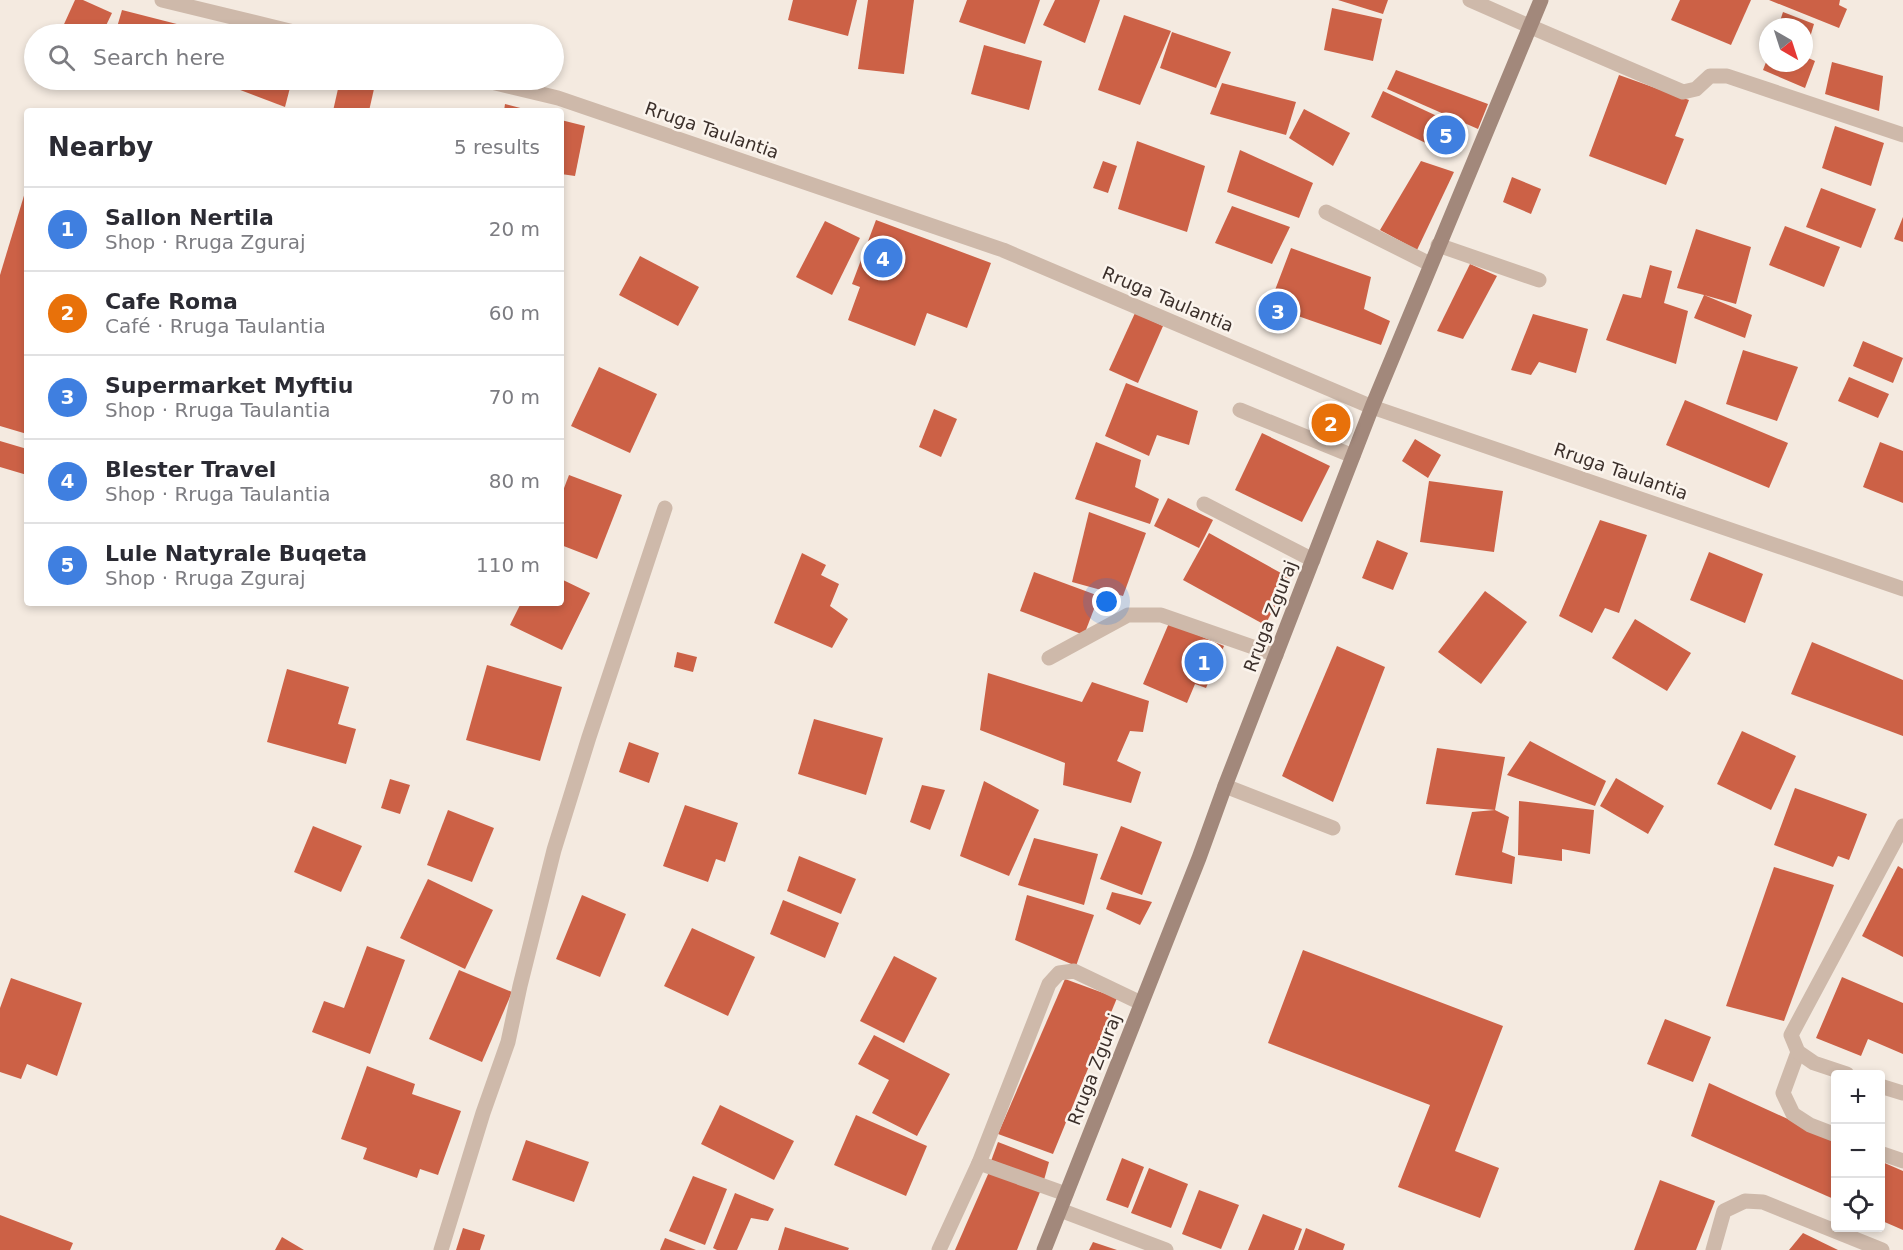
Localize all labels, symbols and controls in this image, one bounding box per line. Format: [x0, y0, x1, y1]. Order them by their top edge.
north arrow [1759, 18, 1813, 72]
search box [24, 24, 564, 90]
icon: search [45, 41, 78, 74]
text: Search here [93, 45, 225, 70]
street label: Rruga Taulantia [642, 97, 782, 163]
pin: 5 [1426, 112, 1466, 158]
text: Nearby [48, 132, 153, 162]
text: 5 results [454, 135, 540, 159]
text: Sallon Nertila [105, 205, 274, 230]
text: 1 [61, 217, 74, 241]
text: 20 m [489, 217, 540, 241]
text: Shop · Rruga Zguraj [105, 230, 306, 254]
pin: 4 [864, 236, 902, 280]
street label: Rruga Taulantia [1099, 262, 1237, 336]
pin: 3 [1258, 288, 1298, 334]
text: Cafe Roma [105, 289, 238, 314]
text: 2 [61, 301, 74, 325]
text: 60 m [489, 301, 540, 325]
text: Café · Rruga Taulantia [105, 314, 326, 338]
text: Supermarket Myftiu [105, 373, 353, 398]
text: 3 [61, 385, 74, 409]
text: 70 m [489, 385, 540, 409]
text: Shop · Rruga Taulantia [105, 398, 330, 422]
pin: 2 [1312, 400, 1350, 446]
street label: Rruga Taulantia [1551, 438, 1691, 504]
text: Blester Travel [105, 457, 276, 482]
text: 4 [61, 469, 74, 493]
text: 80 m [489, 469, 540, 493]
text: Shop · Rruga Taulantia [105, 482, 330, 506]
text: Lule Natyrale Buqeta [105, 541, 367, 566]
text: 5 [61, 553, 74, 577]
text: 110 m [476, 553, 540, 577]
street label: Rruga Zguraj [1239, 557, 1301, 675]
text: Shop · Rruga Zguraj [105, 566, 306, 590]
your location [1092, 587, 1121, 616]
pin: 1 [1184, 640, 1224, 684]
street label: Rruga Zguraj [1063, 1010, 1125, 1128]
map controls [1831, 1070, 1885, 1232]
button: + [1831, 1070, 1885, 1124]
button: − [1831, 1124, 1885, 1178]
button: locate [1831, 1178, 1885, 1232]

